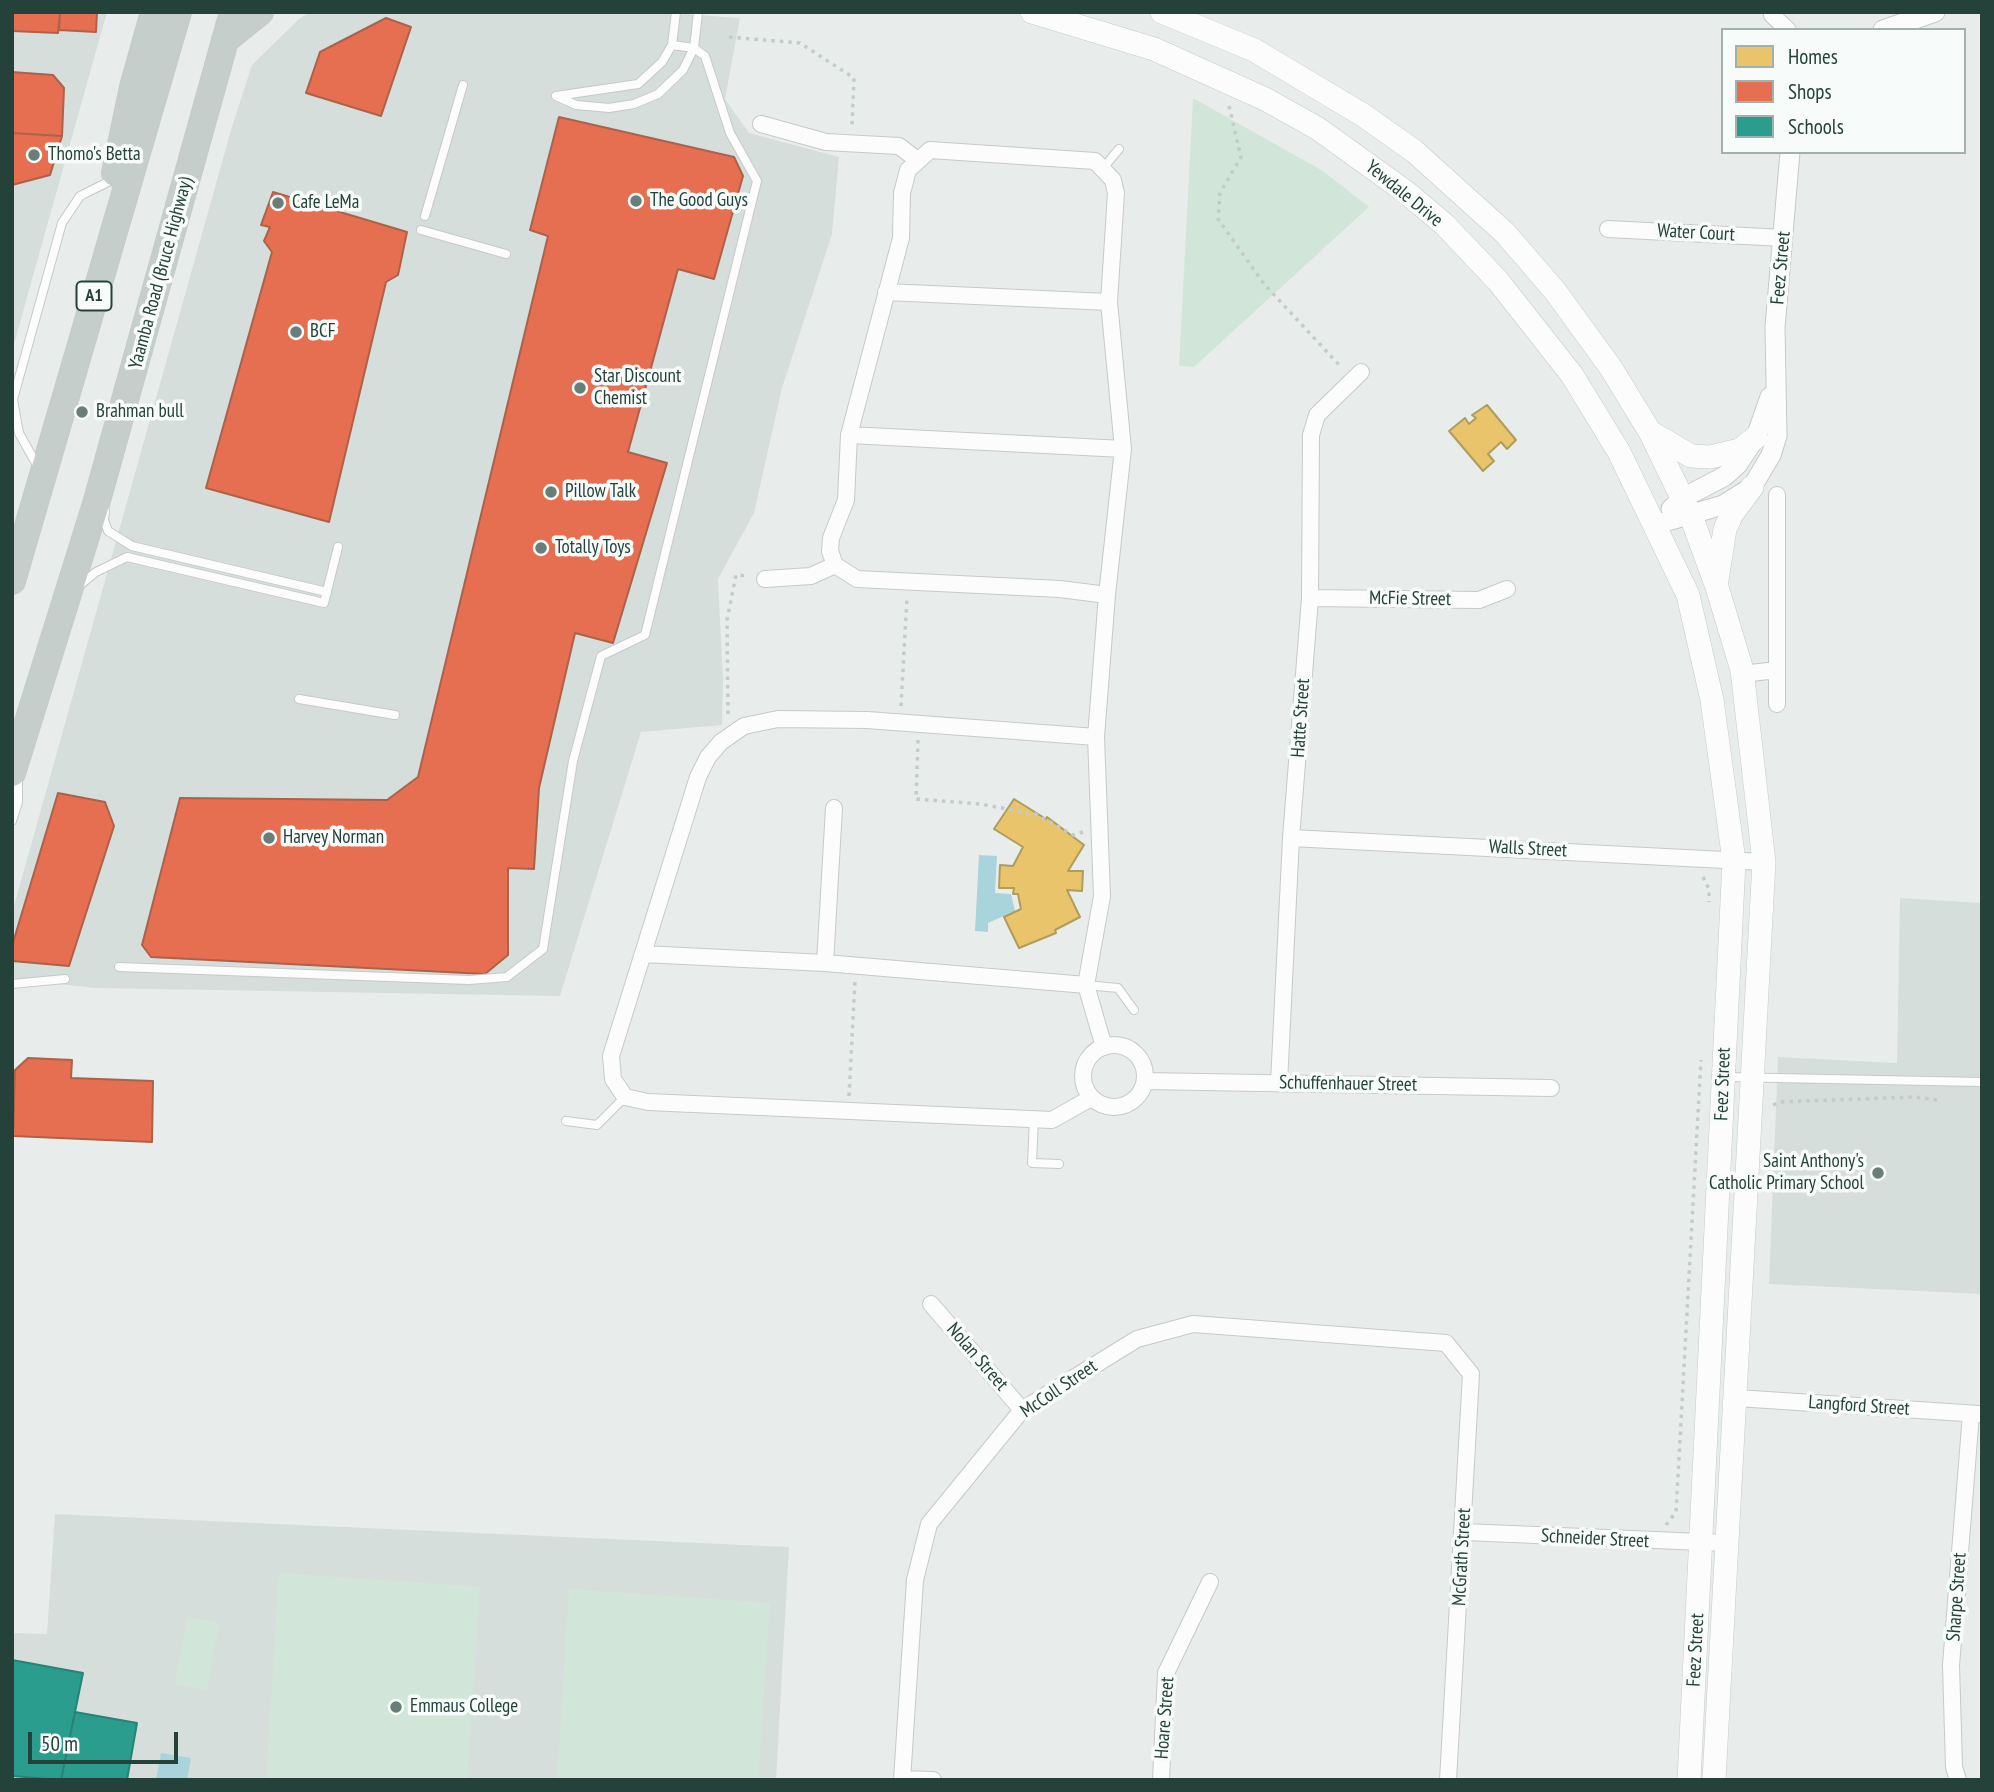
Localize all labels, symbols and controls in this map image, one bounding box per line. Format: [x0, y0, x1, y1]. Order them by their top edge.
legend [1721, 28, 1966, 154]
text: Homes [1788, 43, 1838, 70]
text: Shops [1788, 78, 1832, 105]
text: Schools [1788, 113, 1844, 140]
place label: Thomo's Betta [48, 144, 141, 166]
marker: Thomo's Betta [26, 147, 42, 163]
street label: Yewdale Drive [1361, 156, 1447, 232]
street label: Yaamba Road (Bruce Highway) [124, 175, 198, 371]
place label: The Good Guys [650, 190, 748, 212]
place label: Cafe LeMa [292, 192, 359, 214]
marker: The Good Guys [628, 193, 644, 209]
marker: Cafe LeMa [270, 195, 286, 211]
street label: Water Court [1657, 220, 1735, 246]
street label: Feez Street [1766, 230, 1796, 306]
road number: A1 [76, 282, 112, 310]
place label: BCF [310, 321, 335, 343]
marker: BCF [288, 324, 304, 340]
place label: Star Discount Chemist [594, 366, 681, 410]
marker: Star Discount Chemist [572, 380, 588, 396]
place label: Brahman bull [96, 401, 184, 423]
marker: Brahman bull [74, 404, 90, 420]
place label: Pillow Talk [565, 481, 636, 503]
marker: Pillow Talk [543, 484, 559, 500]
place label: Totally Toys [555, 537, 631, 559]
marker: Totally Toys [533, 540, 549, 556]
street label: McFie Street [1369, 587, 1451, 611]
street label: Hatte Street [1287, 678, 1315, 758]
place label: Harvey Norman [283, 827, 384, 849]
marker: Harvey Norman [261, 830, 277, 846]
street label: Walls Street [1488, 836, 1568, 862]
street label: Feez Street [1710, 1047, 1736, 1121]
street label: Schuffenhauer Street [1279, 1071, 1417, 1097]
place label: Saint Anthony's Catholic Primary School [1709, 1151, 1864, 1195]
marker: Saint Anthony's Catholic Primary School [1870, 1165, 1886, 1181]
street label: Nolan Street [941, 1319, 1013, 1395]
street label: McColl Street [1016, 1355, 1102, 1423]
street label: Langford Street [1808, 1391, 1910, 1421]
street label: McGrath Street [1448, 1507, 1476, 1607]
street label: Schneider Street [1540, 1525, 1650, 1553]
street label: Sharpe Street [1943, 1552, 1971, 1642]
street label: Feez Street [1683, 1613, 1709, 1687]
street label: Hoare Street [1151, 1676, 1179, 1760]
place label: Emmaus College [410, 1696, 518, 1718]
marker: Emmaus College [388, 1699, 404, 1715]
scale bar [32, 1718, 182, 1762]
text: 50 m [41, 1730, 78, 1757]

